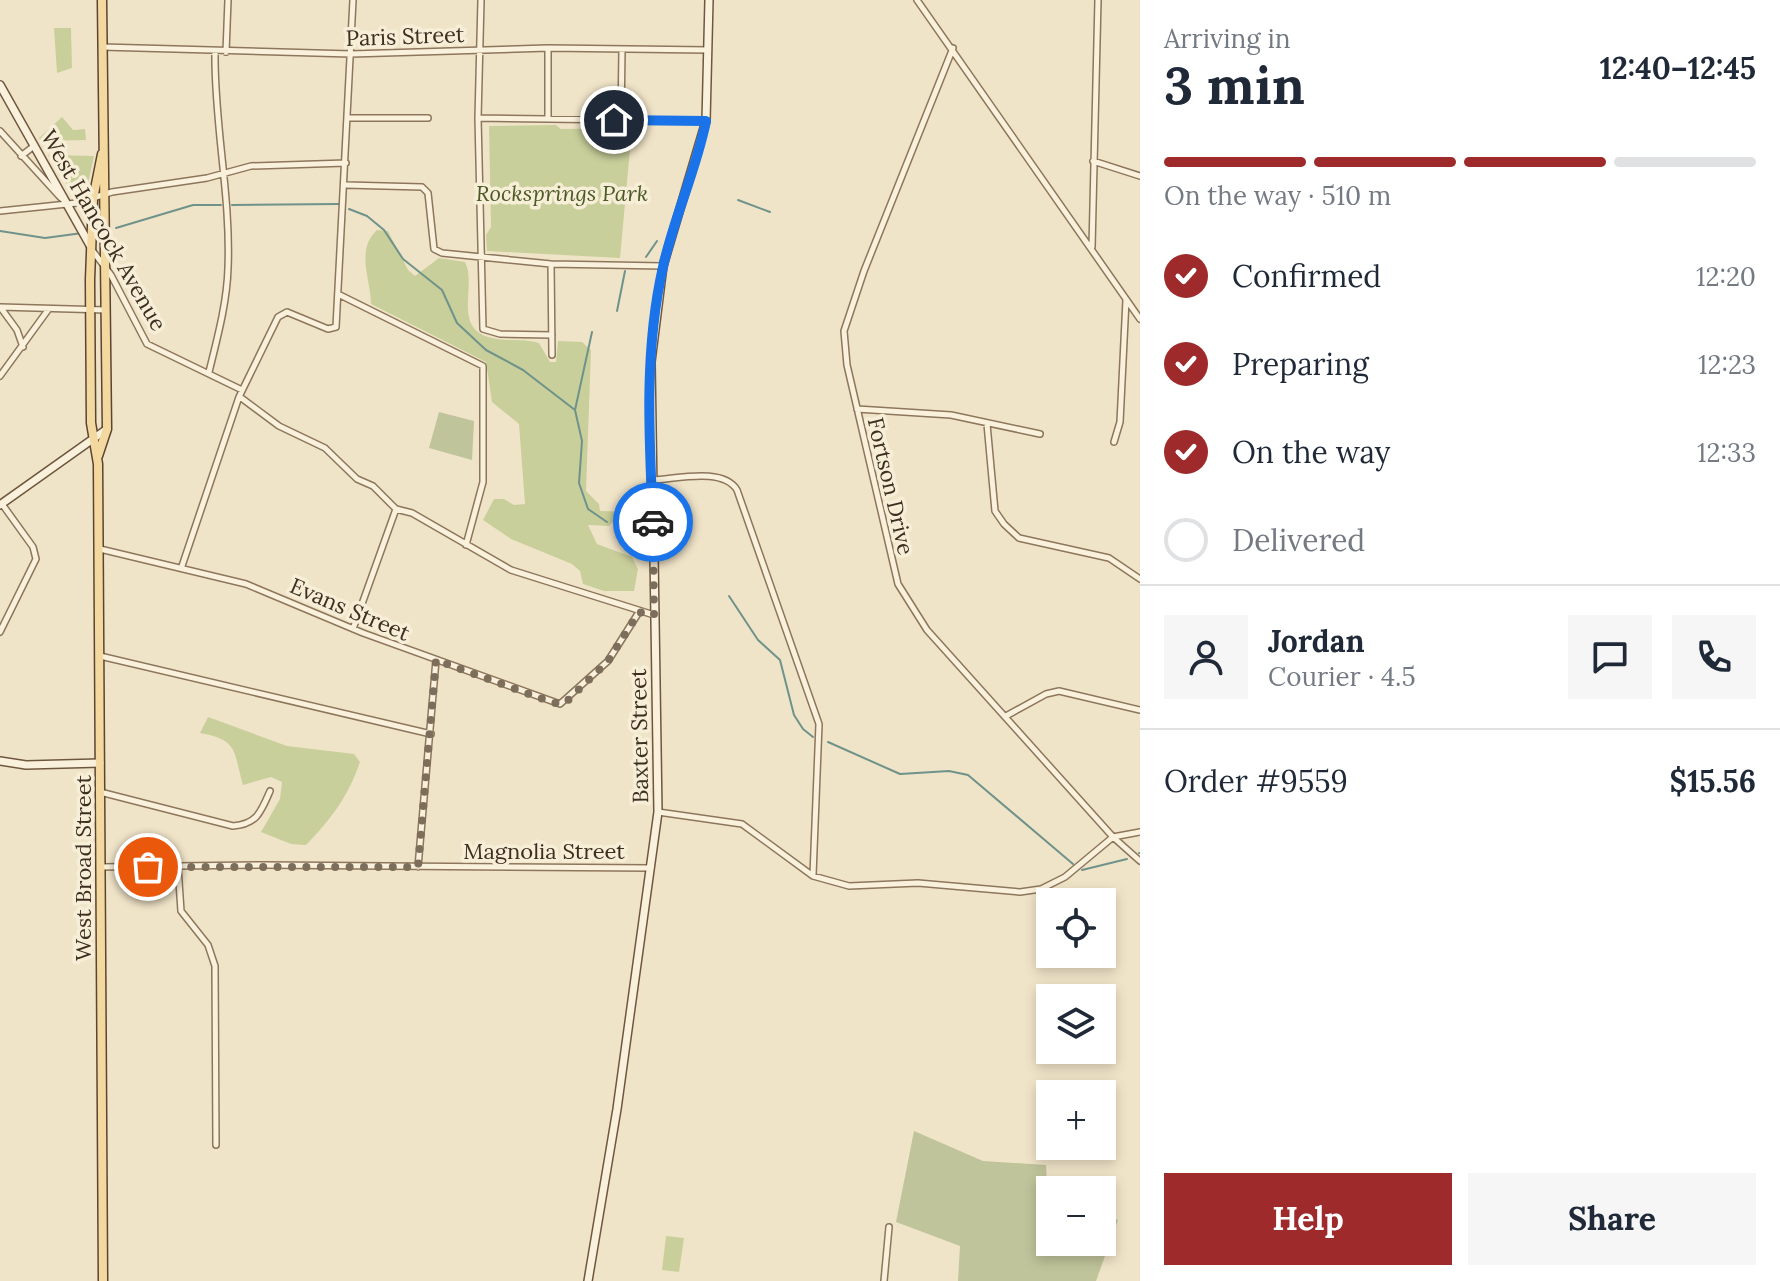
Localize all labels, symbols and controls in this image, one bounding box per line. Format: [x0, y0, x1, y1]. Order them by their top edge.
street label: Paris Street [345, 20, 465, 52]
text: Arriving in [1164, 22, 1291, 55]
text: 12:40–12:45 [1600, 49, 1756, 87]
text: 3 min [1164, 52, 1305, 118]
pin [580, 86, 648, 154]
icon: home [592, 98, 636, 142]
street label: West Hancock Avenue [35, 124, 173, 336]
park label: Rocksprings Park [476, 179, 648, 207]
text: On the way · 510 m [1164, 179, 1391, 212]
icon: check [1164, 254, 1208, 298]
text: Confirmed [1232, 257, 1381, 295]
text: 12:20 [1696, 260, 1756, 293]
icon: check [1164, 342, 1208, 386]
text: Preparing [1232, 345, 1369, 383]
text: 12:23 [1698, 348, 1756, 381]
street label: Fortson Drive [862, 415, 920, 557]
icon: check [1164, 430, 1208, 474]
text: On the way [1232, 433, 1390, 471]
text: 12:33 [1697, 436, 1756, 469]
courier [613, 482, 693, 562]
icon: car [631, 500, 675, 544]
text: Delivered [1232, 521, 1365, 559]
street label: Evans Street [286, 571, 415, 647]
button: person [1164, 615, 1248, 699]
button: chat [1568, 615, 1652, 699]
button: phone [1672, 615, 1756, 699]
text: Jordan [1268, 622, 1365, 660]
text: Courier · 4.5 [1268, 660, 1416, 693]
street label: Baxter Street [624, 668, 654, 804]
text: Order #9559 [1164, 762, 1348, 800]
text: $15.56 [1670, 762, 1756, 800]
street label: West Broad Street [69, 775, 97, 961]
pin [114, 833, 182, 901]
street label: Magnolia Street [463, 837, 625, 865]
icon: bag [126, 845, 170, 889]
map controls [1036, 888, 1116, 1256]
button: locate [1036, 888, 1116, 968]
button: layers [1036, 984, 1116, 1064]
button: + [1036, 1080, 1116, 1160]
button: Help [1164, 1173, 1452, 1265]
button: Share [1468, 1173, 1756, 1265]
button: − [1036, 1176, 1116, 1256]

